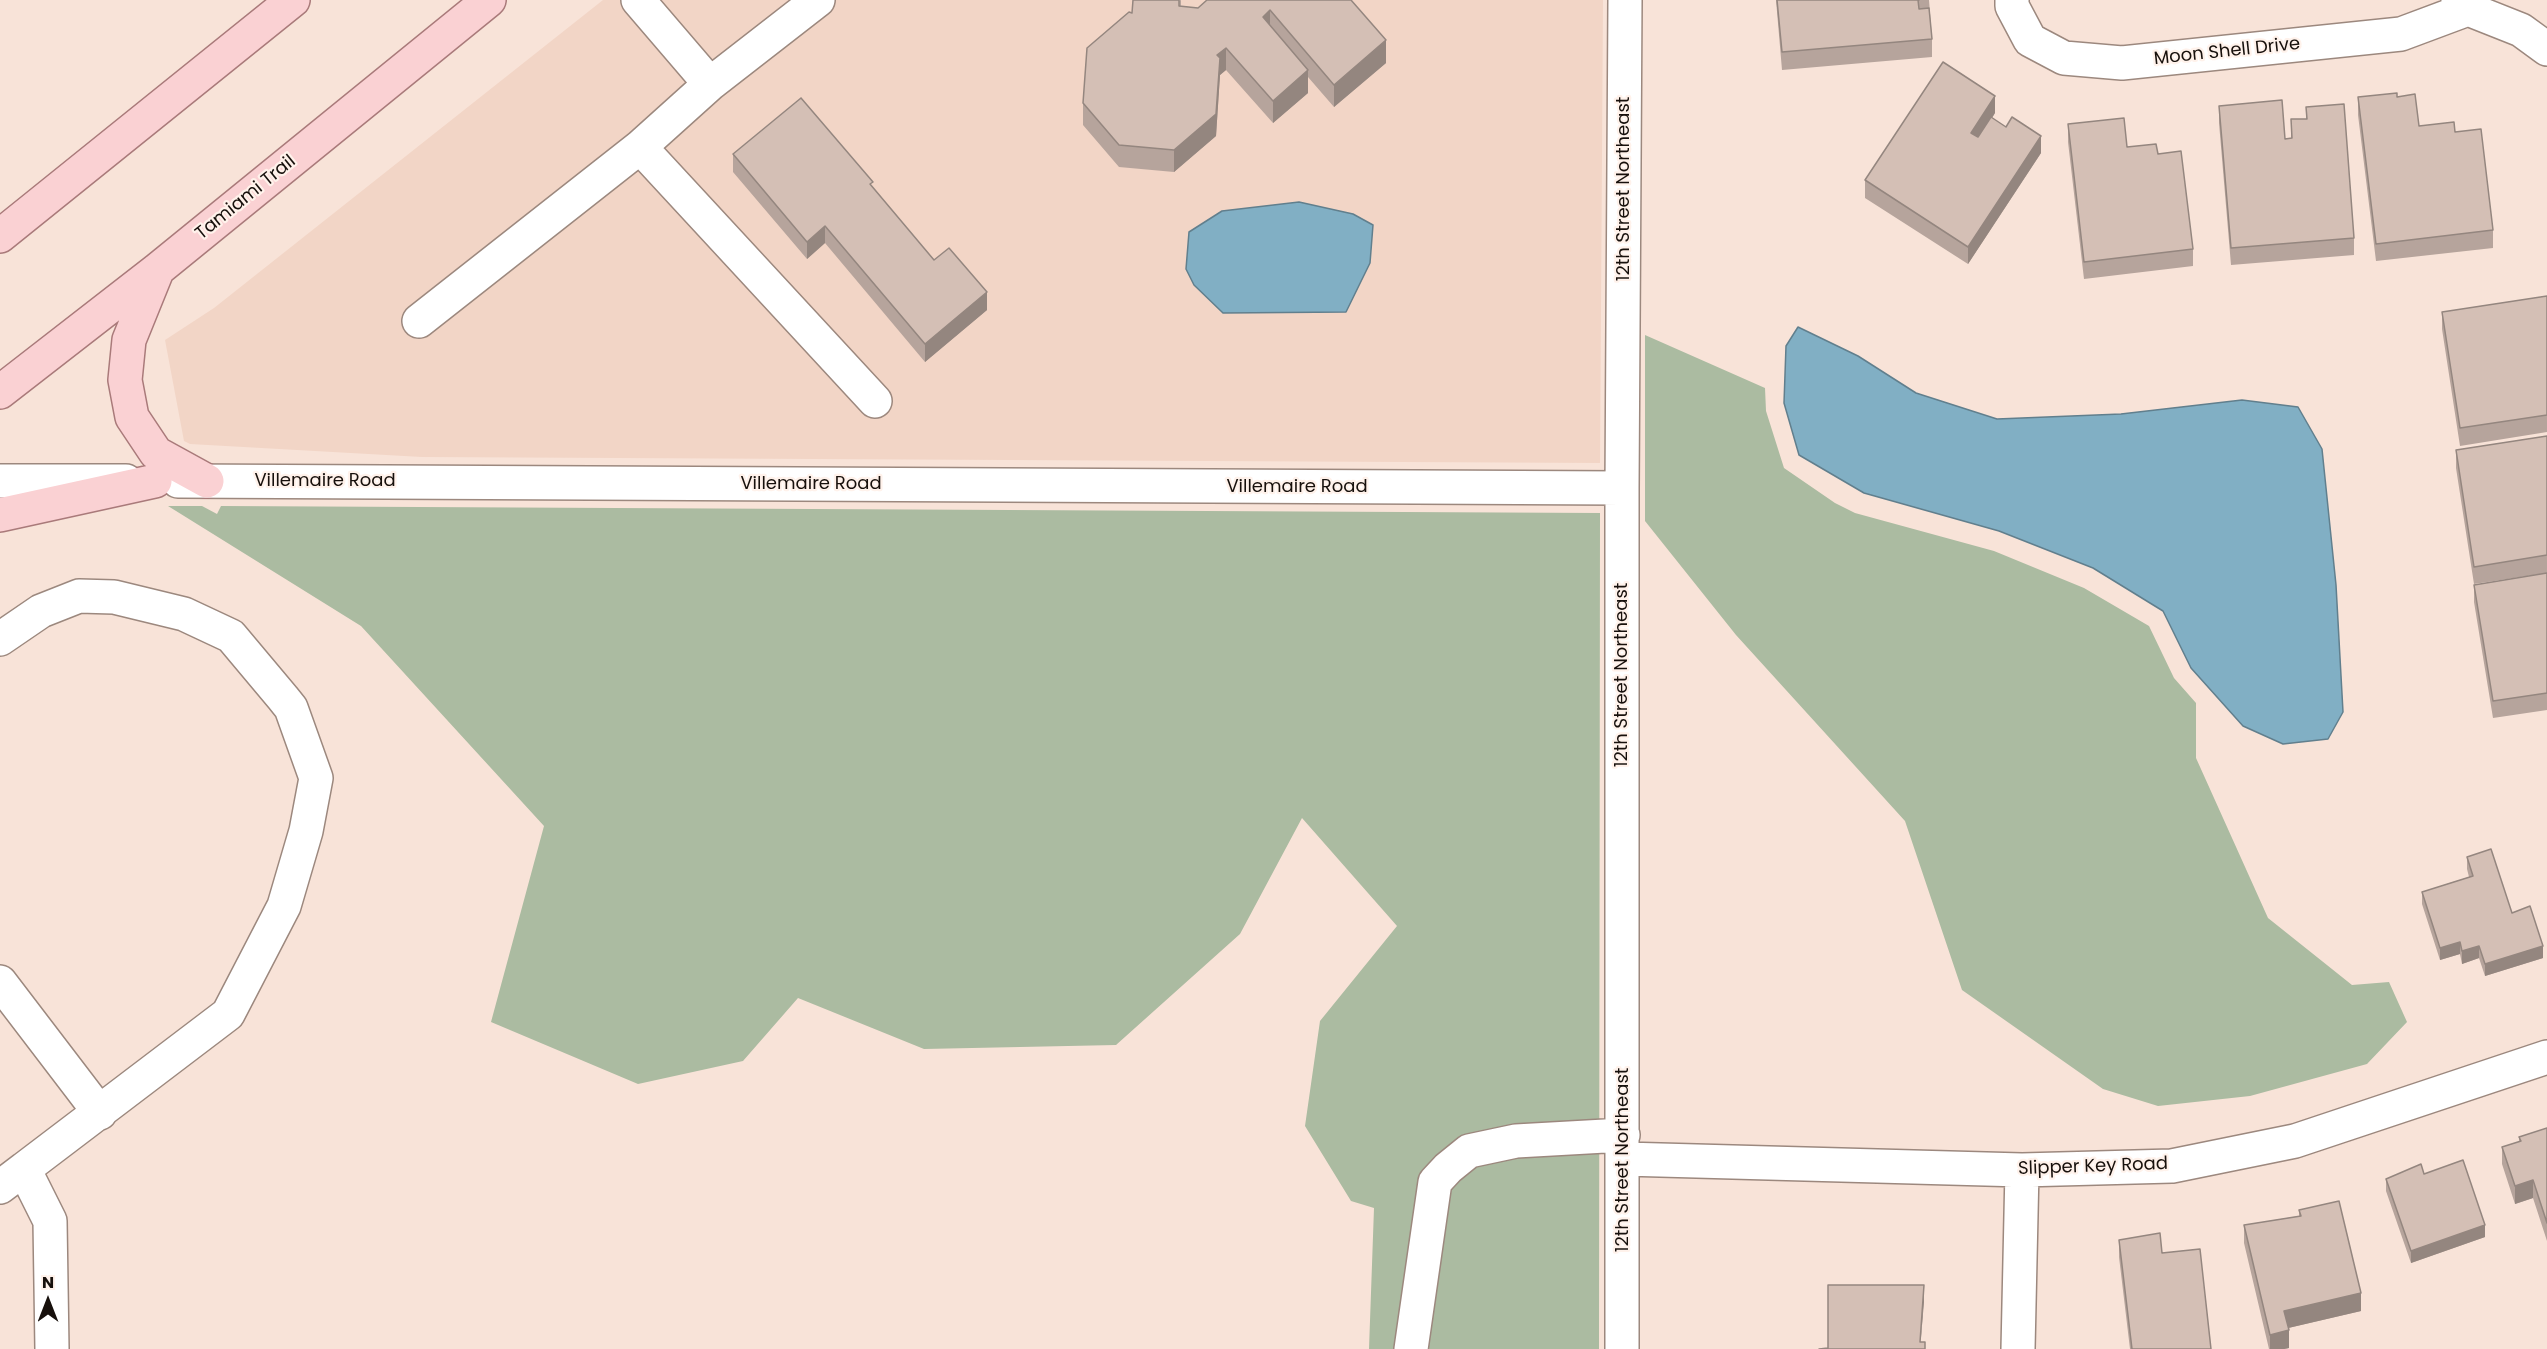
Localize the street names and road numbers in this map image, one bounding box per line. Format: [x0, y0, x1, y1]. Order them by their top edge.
street label: Moon Shell Drive [2153, 34, 2301, 70]
street label: 12th Street Northeast [1613, 97, 1635, 281]
street label: Tamiami Trail [192, 151, 300, 245]
street label: Villemaire Road [254, 470, 396, 492]
street label: Villemaire Road [740, 473, 882, 495]
street label: Villemaire Road [1226, 476, 1368, 498]
street label: 12th Street Northeast [1611, 583, 1633, 767]
street label: 12th Street Northeast [1612, 1068, 1634, 1252]
street label: Slipper Key Road [2018, 1154, 2168, 1180]

